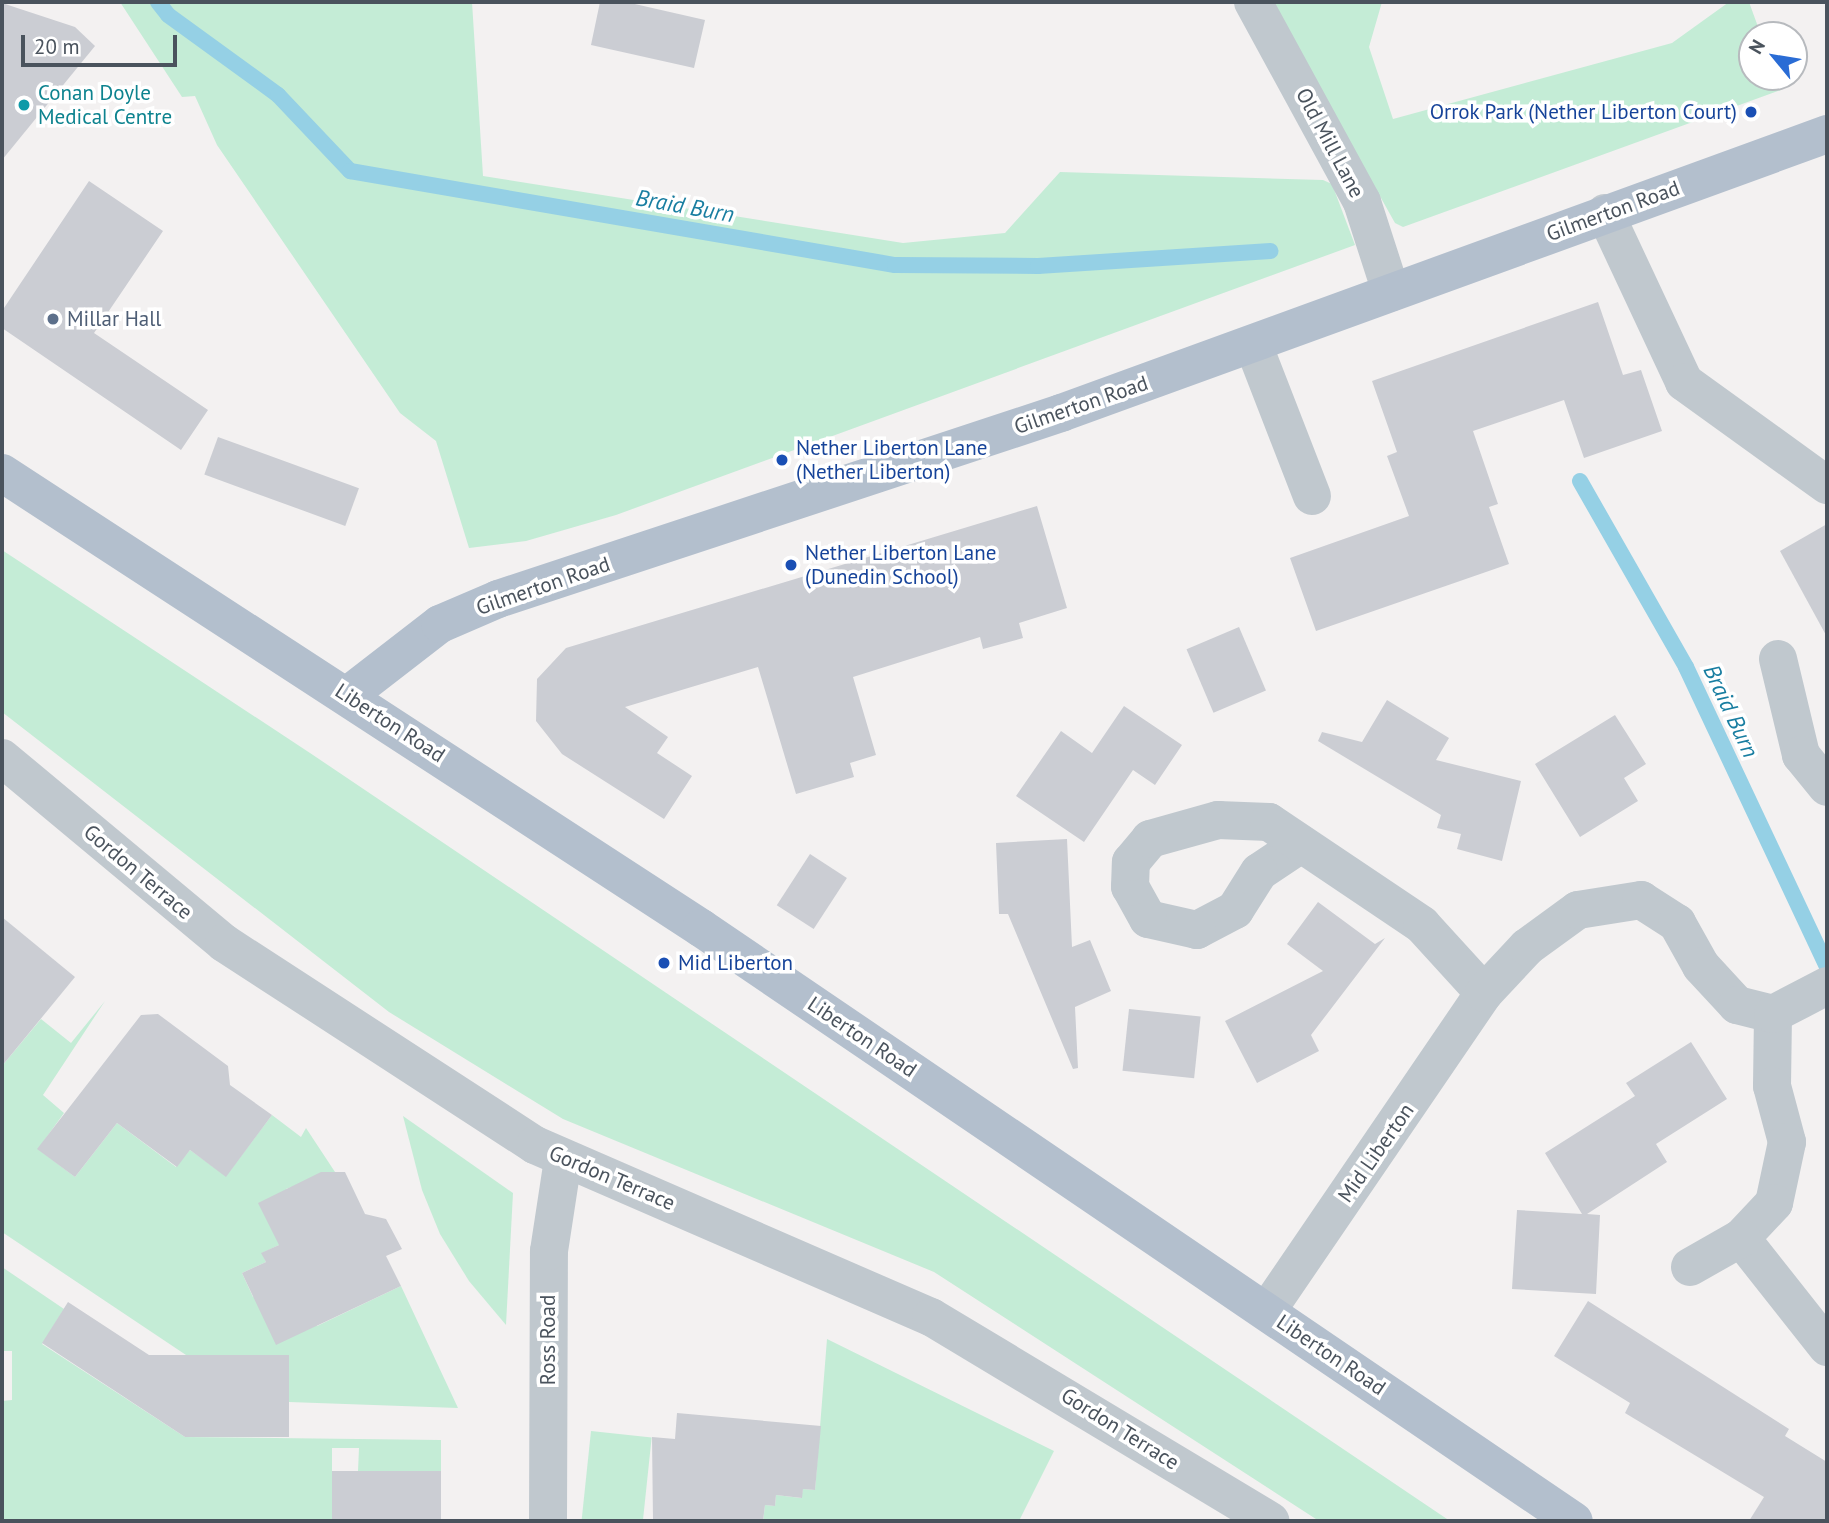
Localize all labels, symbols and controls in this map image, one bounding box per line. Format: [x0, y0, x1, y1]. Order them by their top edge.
scale bar [24, 21, 180, 65]
north arrow [1738, 21, 1808, 91]
text: 20 m [34, 33, 80, 60]
text: N [1743, 35, 1770, 58]
place label: Conan Doyle Medical Centre [38, 80, 172, 130]
street label: Old Mill Lane [1291, 84, 1369, 202]
marker: Conan Doyle Medical Centre [16, 97, 32, 113]
place label: Orrok Park (Nether Liberton Court) [1428, 99, 1737, 125]
marker: Orrok Park (Nether Liberton Court) [1743, 104, 1759, 120]
street label: Gilmerton Road [1543, 175, 1683, 247]
water label: Braid Burn [634, 184, 736, 228]
place label: Millar Hall [67, 306, 161, 332]
marker: Millar Hall [45, 311, 61, 327]
street label: Gilmerton Road [1011, 370, 1151, 440]
place label: Nether Liberton Lane (Nether Liberton) [796, 435, 987, 485]
marker: Nether Liberton Lane (Nether Liberton) [774, 452, 790, 468]
place label: Nether Liberton Lane (Dunedin School) [805, 540, 996, 590]
street label: Gilmerton Road [473, 551, 613, 621]
marker: Nether Liberton Lane (Dunedin School) [783, 557, 799, 573]
water label: Braid Burn [1697, 660, 1765, 762]
street label: Liberton Road [330, 678, 450, 768]
street label: Gordon Terrace [78, 819, 198, 925]
place label: Mid Liberton [678, 950, 793, 976]
marker: Mid Liberton [656, 955, 672, 971]
street label: Liberton Road [803, 991, 921, 1083]
street label: Mid Liberton [1333, 1099, 1419, 1207]
street label: Gordon Terrace [545, 1140, 679, 1216]
street label: Ross Road [535, 1295, 561, 1385]
street label: Liberton Road [1272, 1309, 1390, 1401]
street label: Gordon Terrace [1056, 1383, 1184, 1475]

